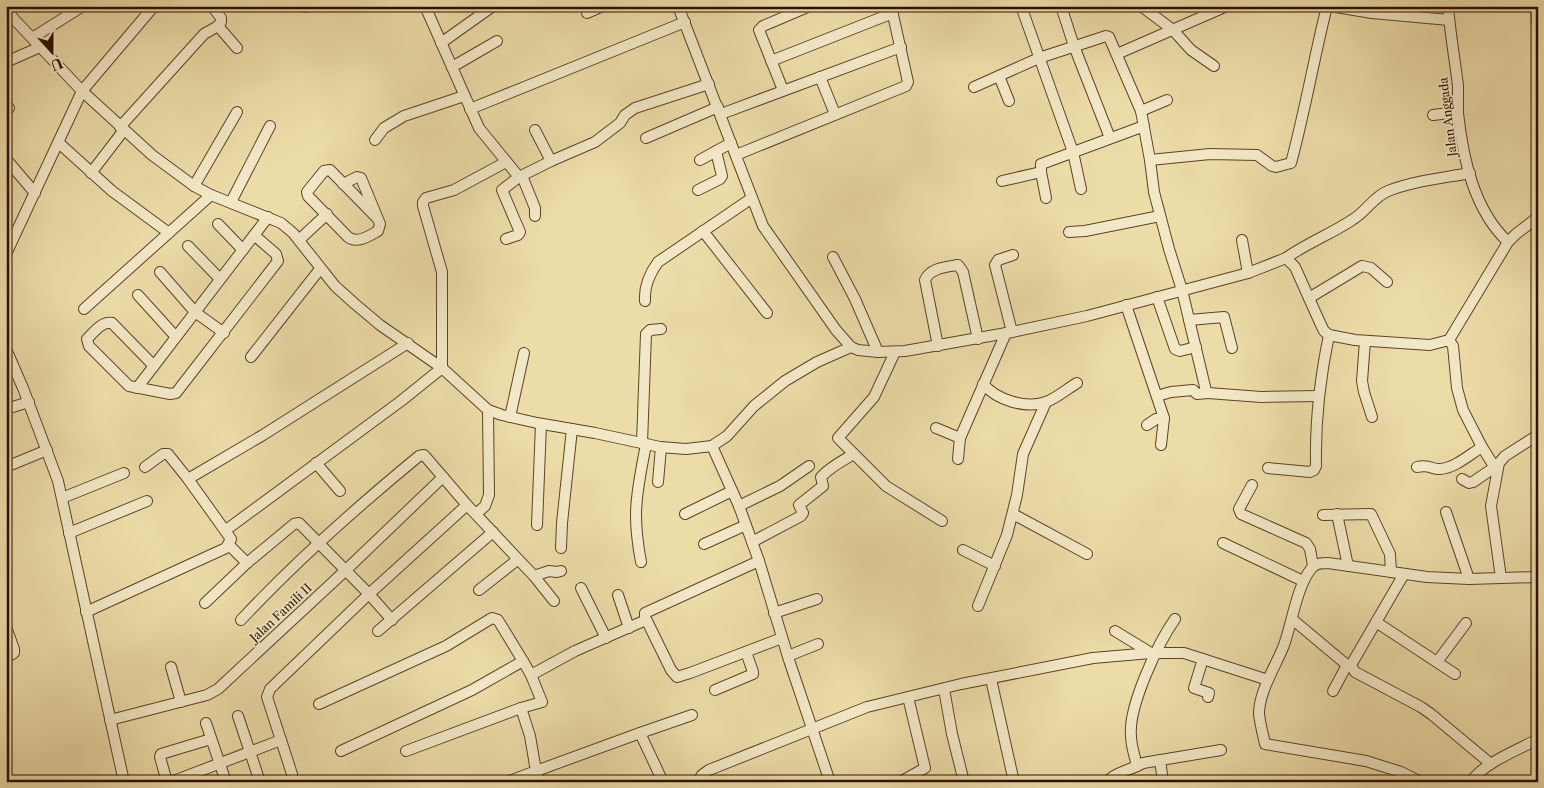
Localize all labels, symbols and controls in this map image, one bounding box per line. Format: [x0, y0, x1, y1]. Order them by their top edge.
north arrow [28, 28, 78, 78]
text: U [48, 54, 65, 75]
street label: Jalan Anggada [1435, 76, 1460, 159]
street label: Jalan Famili II [245, 580, 315, 646]

